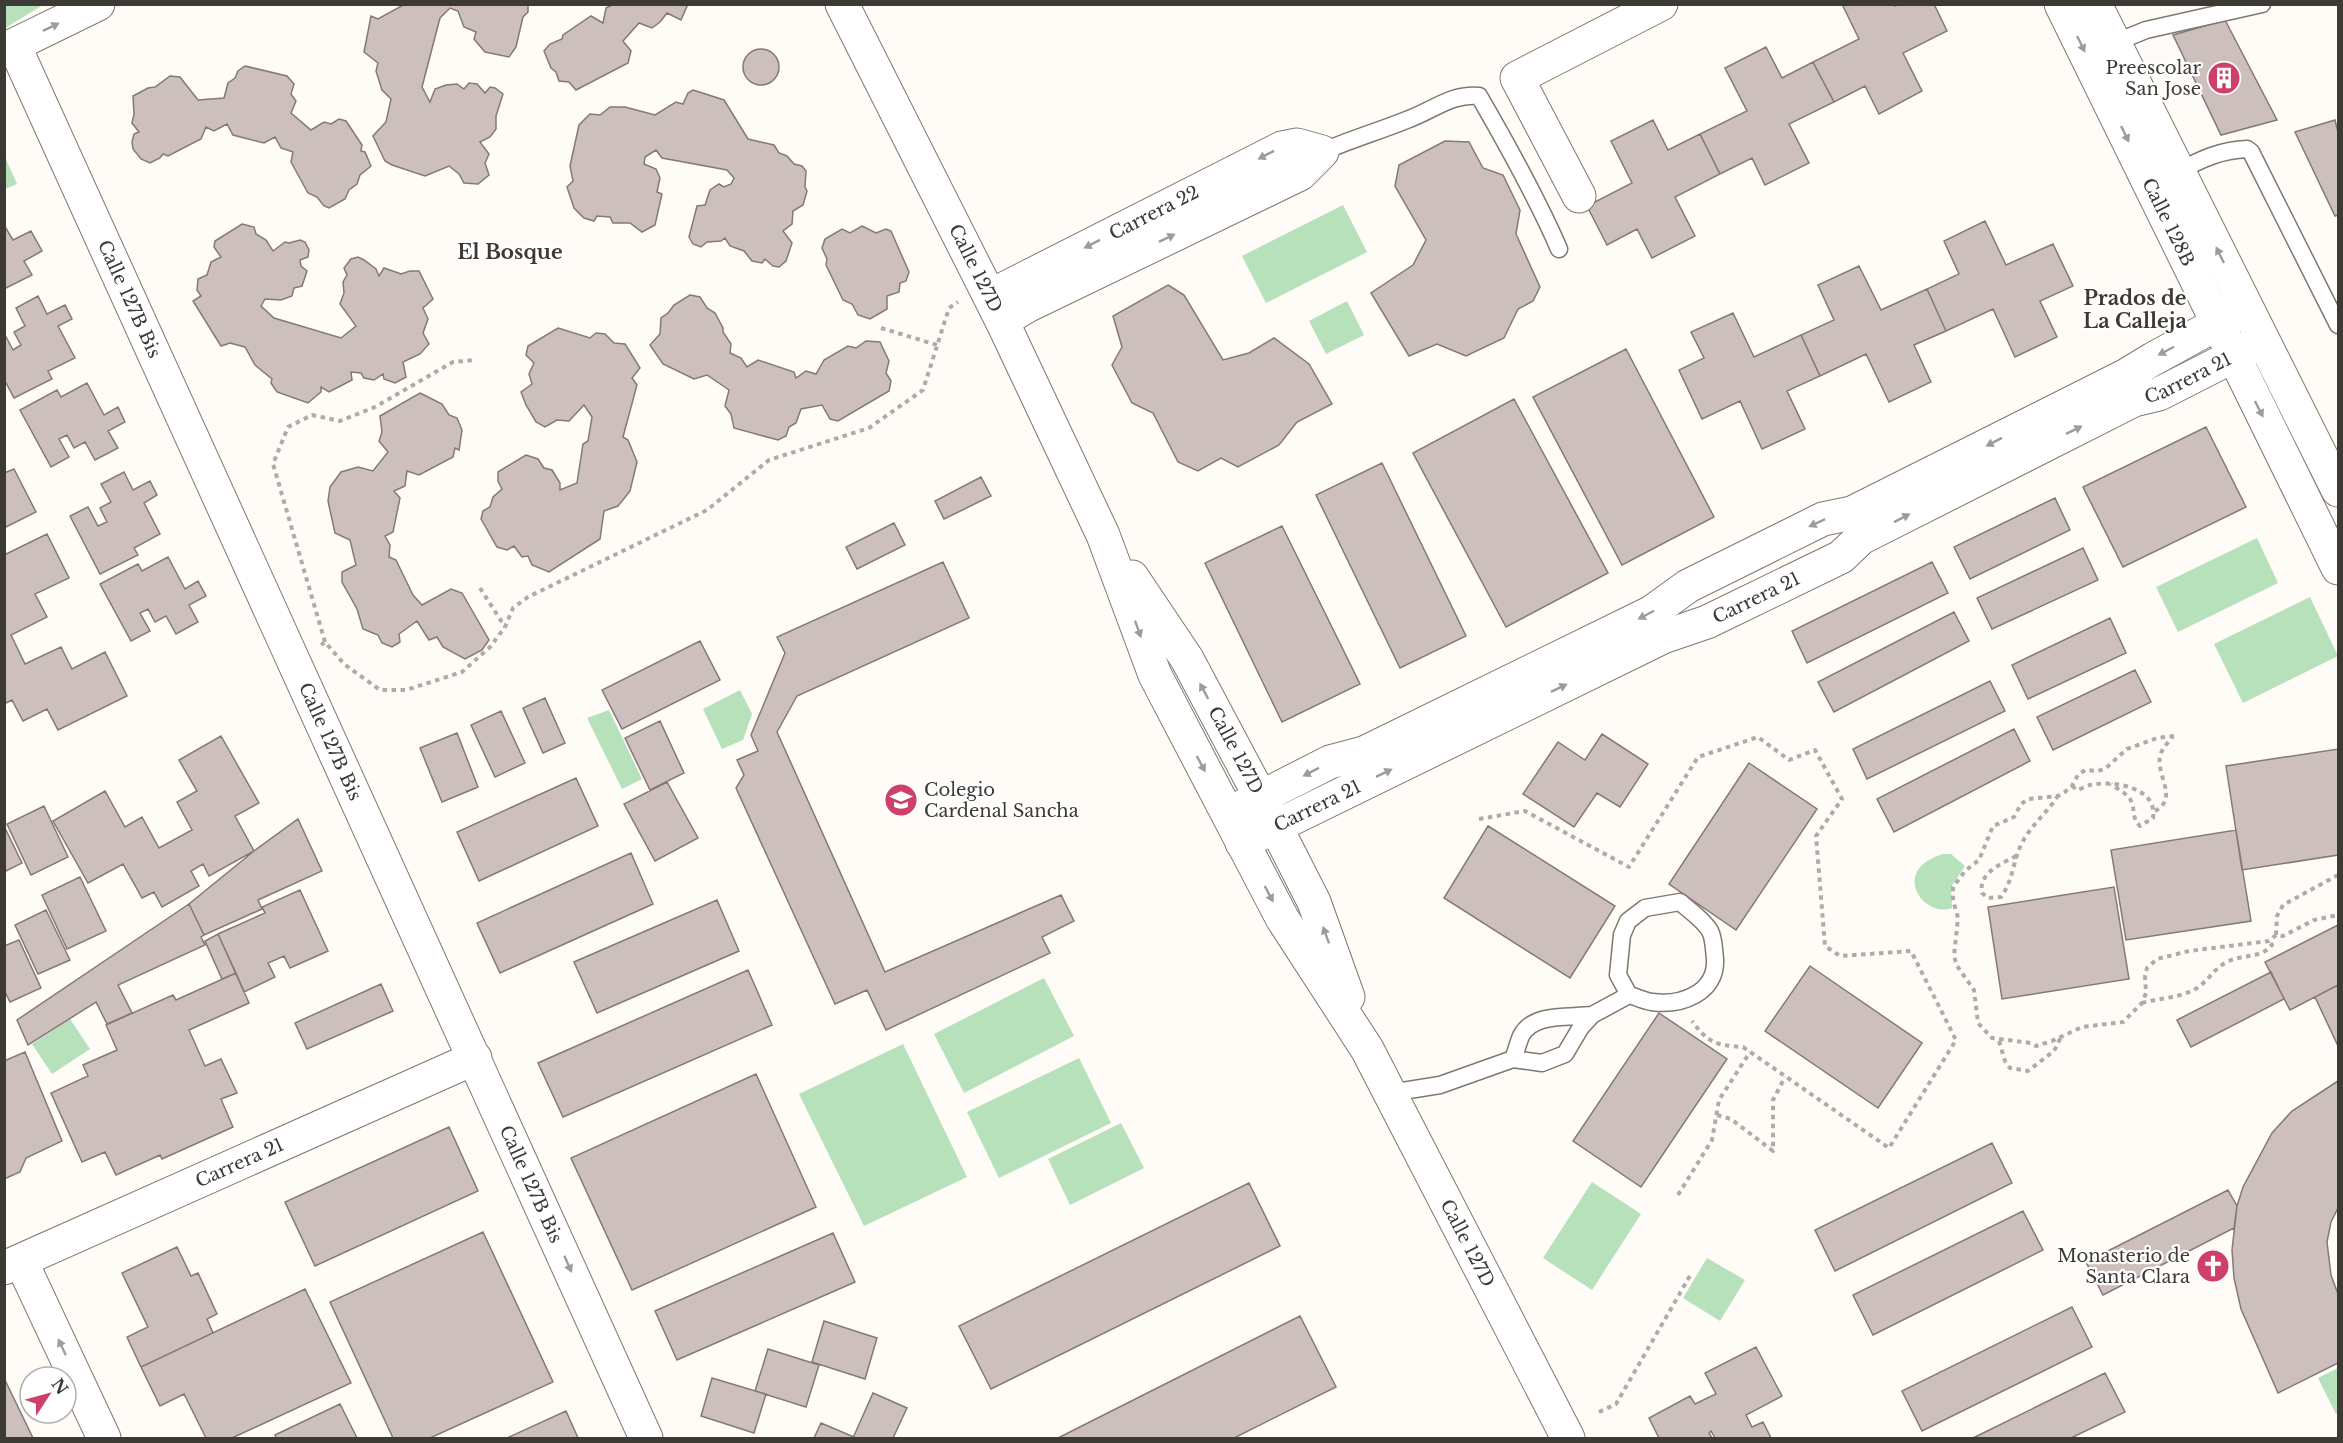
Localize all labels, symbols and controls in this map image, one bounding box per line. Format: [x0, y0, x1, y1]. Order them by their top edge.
one-way arrow [43, 22, 60, 31]
one-way arrow [2076, 36, 2085, 53]
place label: Preescolar San Jose [2106, 57, 2201, 100]
building icon: Preescolar San Jose [2206, 60, 2242, 96]
one-way arrow [2120, 126, 2130, 143]
one-way arrow [1258, 151, 1275, 160]
street label: Calle 128B [2137, 174, 2199, 270]
street label: Carrera 22 [1106, 181, 1203, 245]
street label: Calle 127D [944, 221, 1007, 316]
one-way arrow [1158, 234, 1176, 244]
street label: Calle 127B Bis [93, 237, 166, 361]
one-way arrow [1084, 239, 1101, 249]
district label: El Bosque [457, 240, 563, 264]
one-way arrow [2215, 247, 2225, 264]
district label: Prados de La Calleja [2083, 286, 2187, 333]
one-way arrow [2158, 346, 2175, 356]
street label: Carrera 21 [2142, 348, 2235, 408]
one-way arrow [2254, 401, 2264, 418]
one-way arrow [2066, 426, 2083, 435]
one-way arrow [1985, 437, 2002, 446]
one-way arrow [1893, 513, 1910, 522]
one-way arrow [1809, 518, 1826, 527]
street label: Carrera 21 [1709, 568, 1804, 629]
one-way arrow [1637, 610, 1654, 620]
one-way arrow [1133, 621, 1143, 639]
street label: Calle 127B Bis [294, 679, 366, 804]
one-way arrow [1199, 682, 1209, 699]
one-way arrow [1551, 683, 1568, 692]
street label: Calle 127D [1203, 703, 1268, 798]
one-way arrow [1196, 755, 1206, 773]
one-way arrow [1302, 767, 1319, 777]
one-way arrow [1375, 769, 1393, 779]
street label: Carrera 21 [1270, 775, 1365, 837]
place label: Colegio Cardenal Sancha [924, 779, 1079, 822]
school or university icon: Colegio Cardenal Sancha [883, 782, 919, 818]
one-way arrow [1264, 886, 1274, 903]
one-way arrow [1320, 926, 1330, 944]
street label: Calle 127B Bis [495, 1122, 567, 1247]
street label: Carrera 21 [192, 1134, 287, 1192]
street label: Calle 127D [1436, 1196, 1499, 1291]
place label: Monasterio de Santa Clara [2057, 1245, 2190, 1288]
church icon: Monasterio de Santa Clara [2195, 1248, 2231, 1284]
one-way arrow [563, 1256, 573, 1274]
one-way arrow [57, 1339, 66, 1356]
north arrow [18, 1365, 78, 1425]
text: N [48, 1374, 73, 1398]

